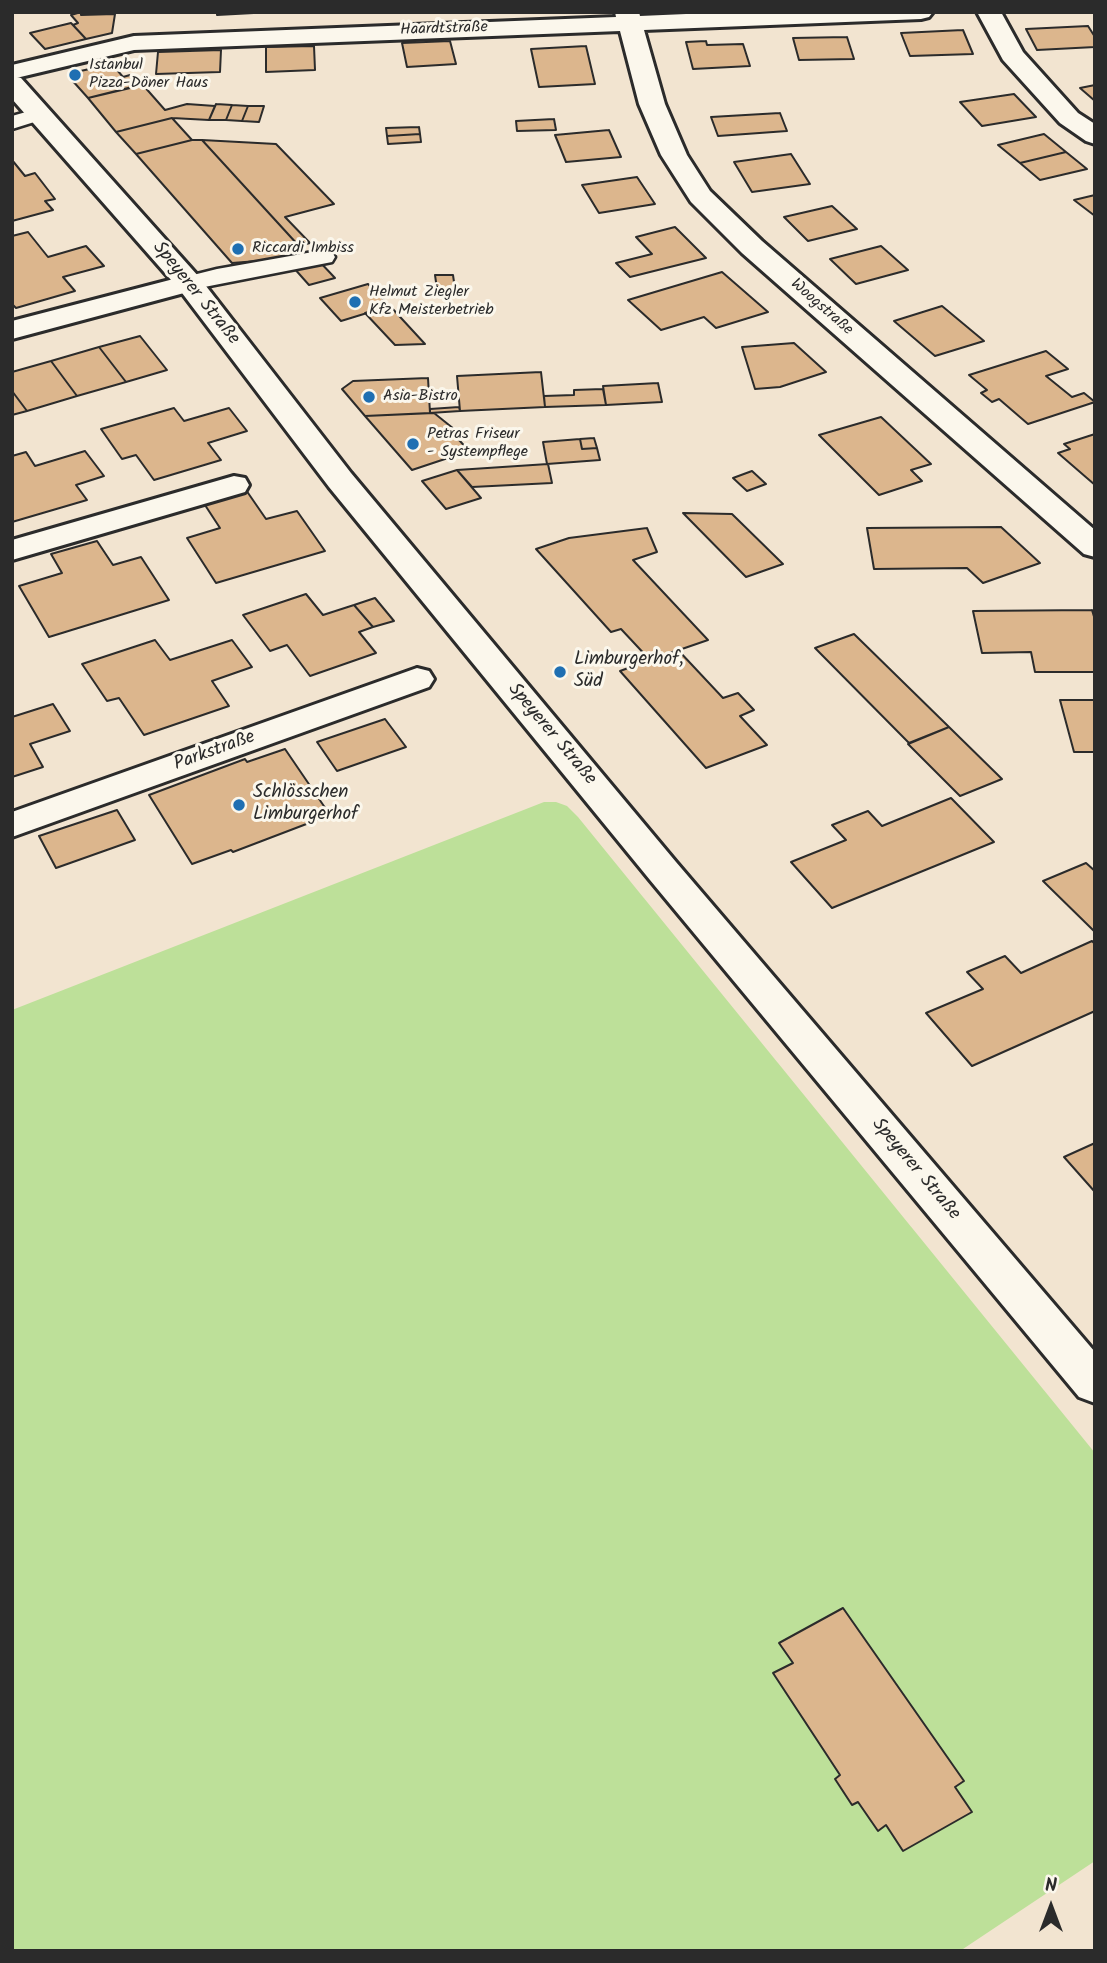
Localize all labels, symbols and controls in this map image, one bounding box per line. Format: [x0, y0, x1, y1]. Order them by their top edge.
street label: Haardtstraße [400, 19, 488, 41]
place label: Istanbul Pizza-Döner Haus [89, 56, 208, 94]
marker: Istanbul Pizza-Döner Haus [67, 67, 83, 83]
street label: Speyerer Straße [146, 238, 244, 350]
place label: Riccardi Imbiss [252, 239, 354, 259]
marker: Riccardi Imbiss [230, 241, 246, 257]
street label: Woogstraße [786, 276, 856, 340]
place label: Helmut Ziegler Kfz Meisterbetrieb [369, 283, 494, 321]
marker: Helmut Ziegler Kfz Meisterbetrieb [347, 294, 363, 310]
place label: Asia-Bistro [383, 387, 458, 407]
marker: Asia-Bistro [361, 389, 377, 405]
place label: Petras Friseur - Systempflege [427, 425, 528, 463]
marker: Petras Friseur - Systempflege [405, 436, 421, 452]
place label: Limburgerhof, Süd [574, 650, 684, 694]
marker: Limburgerhof, Süd [552, 664, 568, 680]
street label: Speyerer Straße [502, 679, 600, 791]
street label: Parkstraße [171, 727, 259, 777]
place label: Schlösschen Limburgerhof [253, 783, 358, 827]
marker: Schlösschen Limburgerhof [231, 797, 247, 813]
street label: Speyerer Straße [866, 1114, 964, 1226]
text: N [1045, 1871, 1057, 1901]
north arrow [1016, 1872, 1086, 1942]

